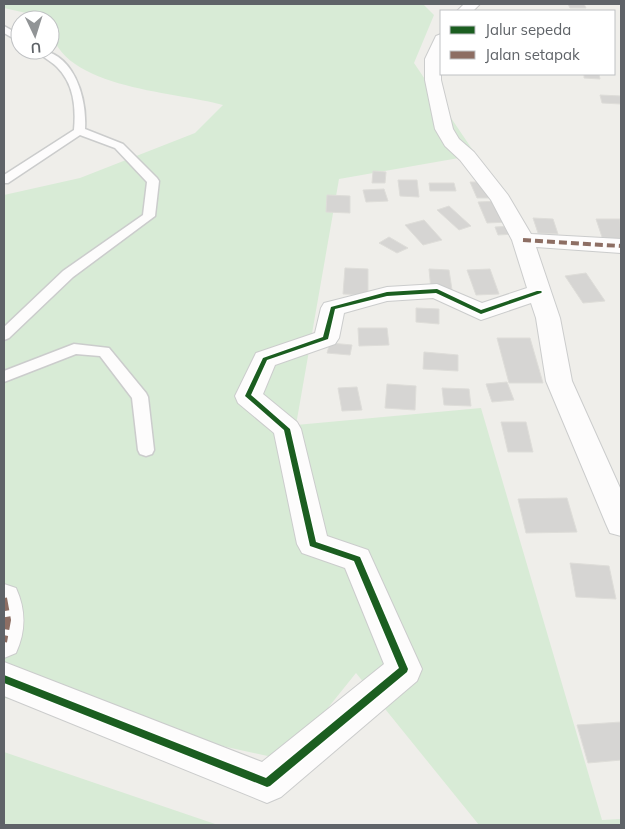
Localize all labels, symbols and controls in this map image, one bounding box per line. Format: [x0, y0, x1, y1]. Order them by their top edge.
north arrow [10, 10, 60, 60]
legend [440, 10, 615, 75]
text: Jalur sepeda [485, 20, 571, 39]
text: U [30, 39, 42, 57]
text: Jalan setapak [485, 45, 580, 64]

